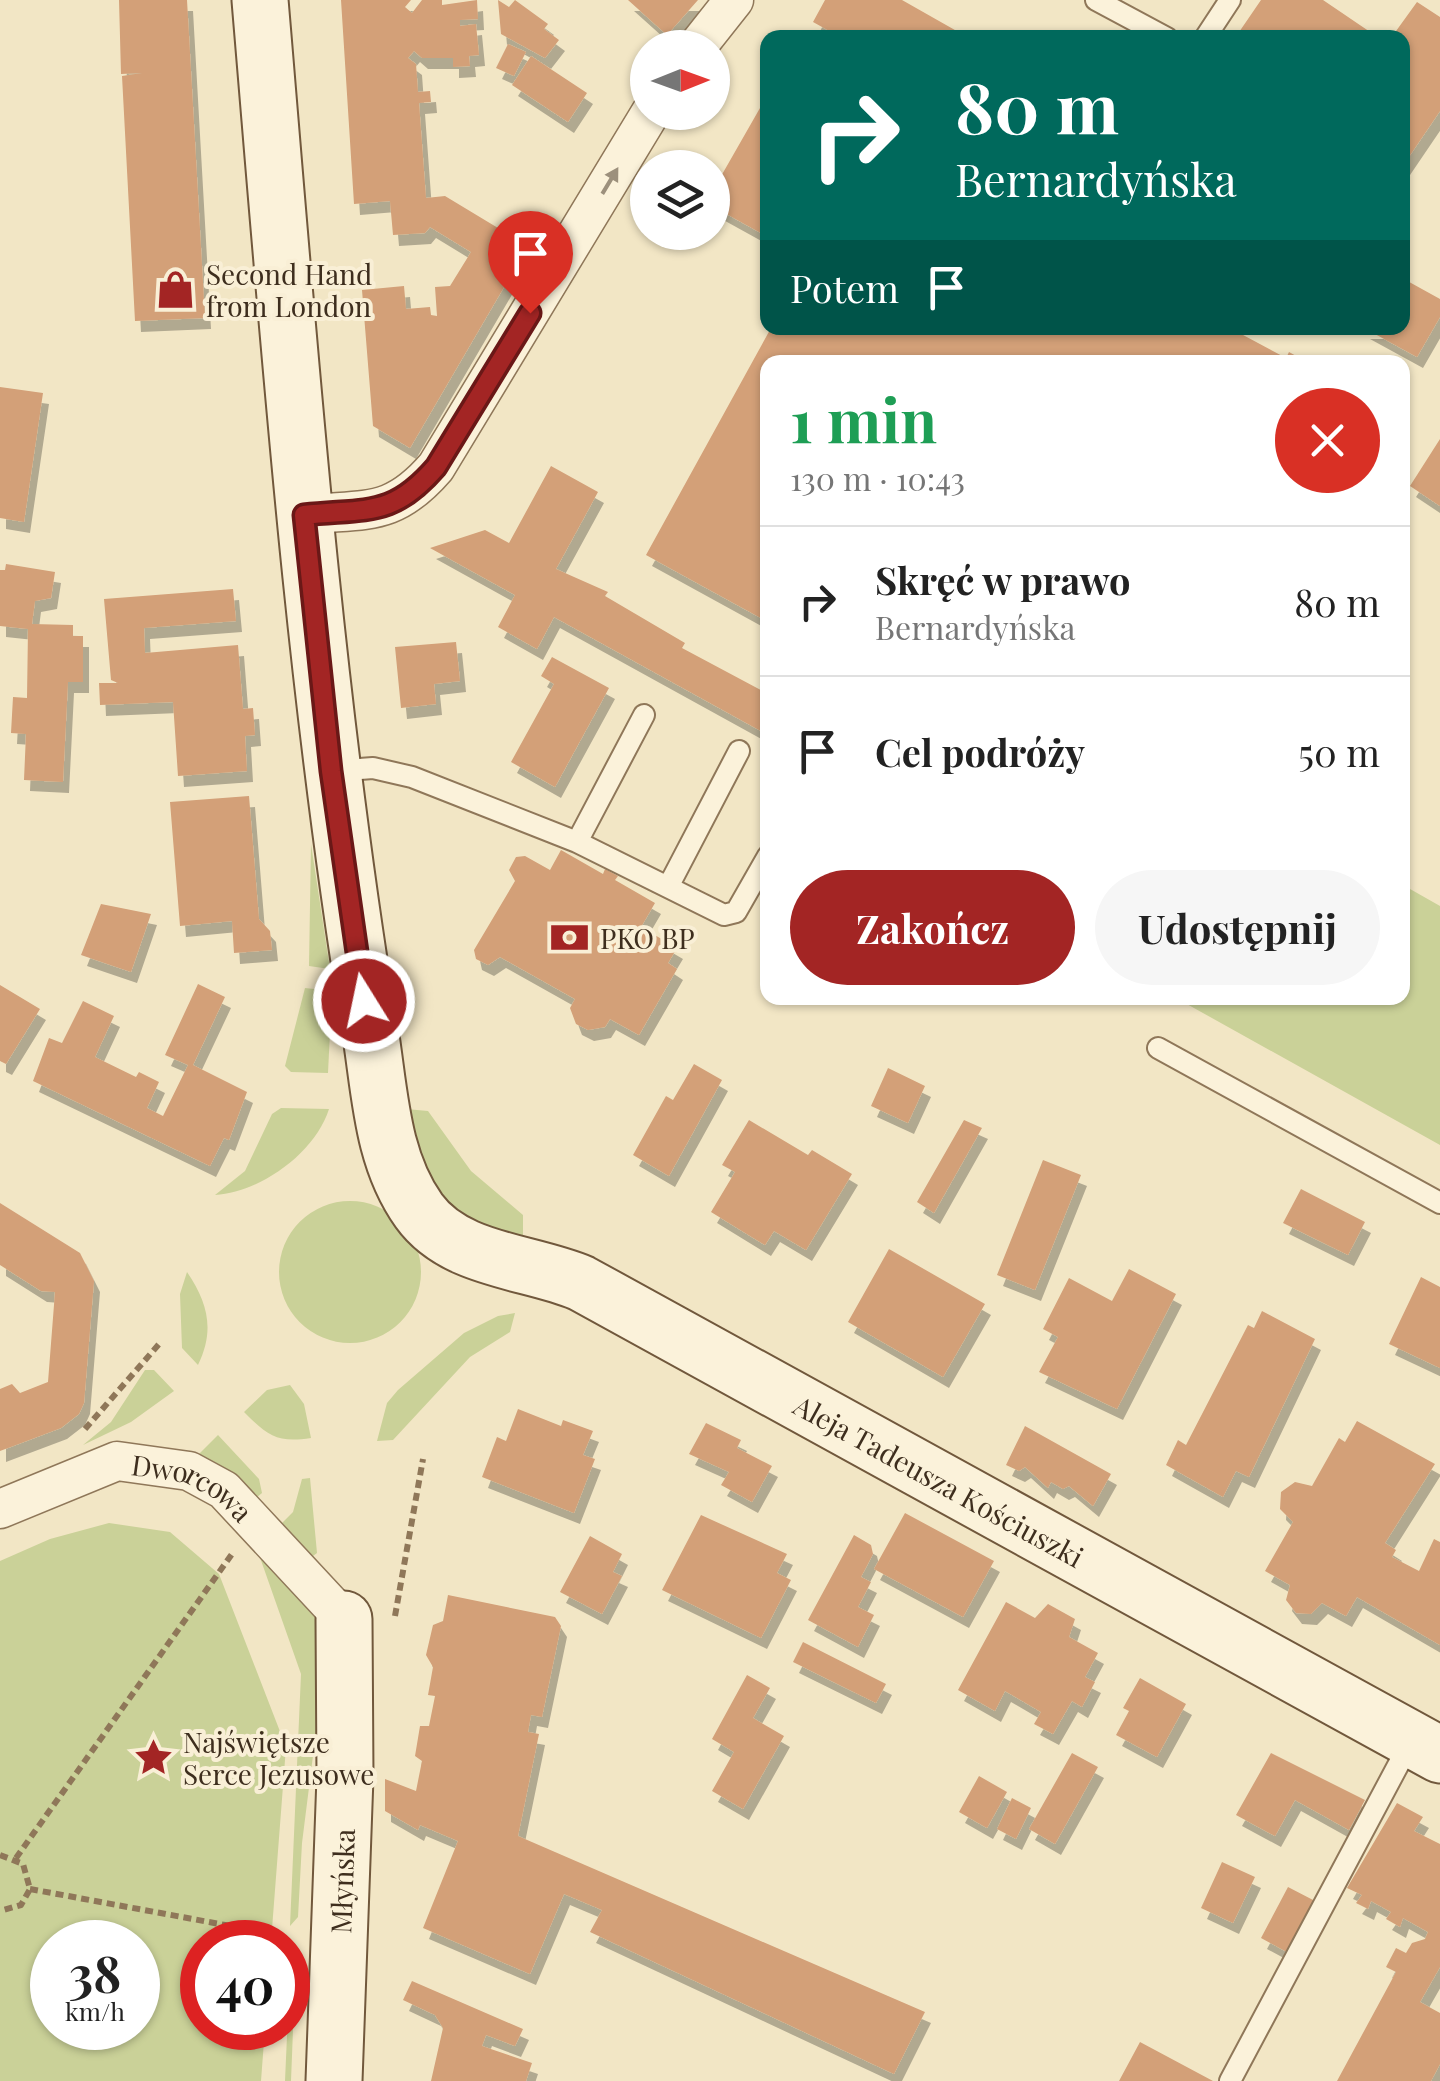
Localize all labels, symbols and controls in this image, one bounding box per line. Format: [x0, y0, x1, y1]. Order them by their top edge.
north arrow [630, 30, 730, 130]
map controls [630, 30, 730, 250]
text: 80 m [955, 58, 1119, 152]
icon: right [790, 70, 920, 200]
text: Bernardyńska [955, 148, 1237, 208]
button: layers [630, 150, 730, 250]
one-way arrow [601, 167, 618, 195]
pin [488, 211, 573, 314]
icon: arrive [503, 226, 558, 281]
place label: Second Hand from London [206, 255, 372, 324]
icon: arrive [919, 260, 974, 315]
text: Potem [790, 262, 899, 313]
shop icon: Second Hand from London [155, 268, 197, 310]
text: 1 min [790, 378, 937, 458]
button: close [1275, 388, 1380, 493]
text: 130 m · 10:43 [790, 456, 965, 499]
text: Skręć w prawo [875, 554, 1131, 605]
icon: right [790, 574, 845, 629]
text: 80 m [1294, 576, 1380, 627]
text: Bernardyńska [875, 605, 1075, 648]
icon: arrive [790, 724, 845, 779]
text: Cel podróży [875, 726, 1085, 777]
text: 50 m [1298, 726, 1380, 777]
button: Zakończ [790, 870, 1075, 985]
button: Udostępnij [1095, 870, 1380, 985]
bank icon: PKO BP [549, 916, 591, 958]
place label: PKO BP [600, 919, 695, 956]
position arrow [312, 949, 416, 1053]
street label: Aleja Tadeusza Kościuszki [787, 1385, 1091, 1574]
street label: Dworcowa [129, 1445, 262, 1529]
place label: Najświętsze Serce Jezusowe [183, 1723, 374, 1792]
place icon: Najświętsze Serce Jezusowe [132, 1736, 174, 1778]
street label: Młyńska [321, 1828, 362, 1934]
speed limit sign: 40 [180, 1920, 310, 2050]
text: 38 [69, 1939, 121, 2006]
text: km/h [65, 1994, 125, 2027]

